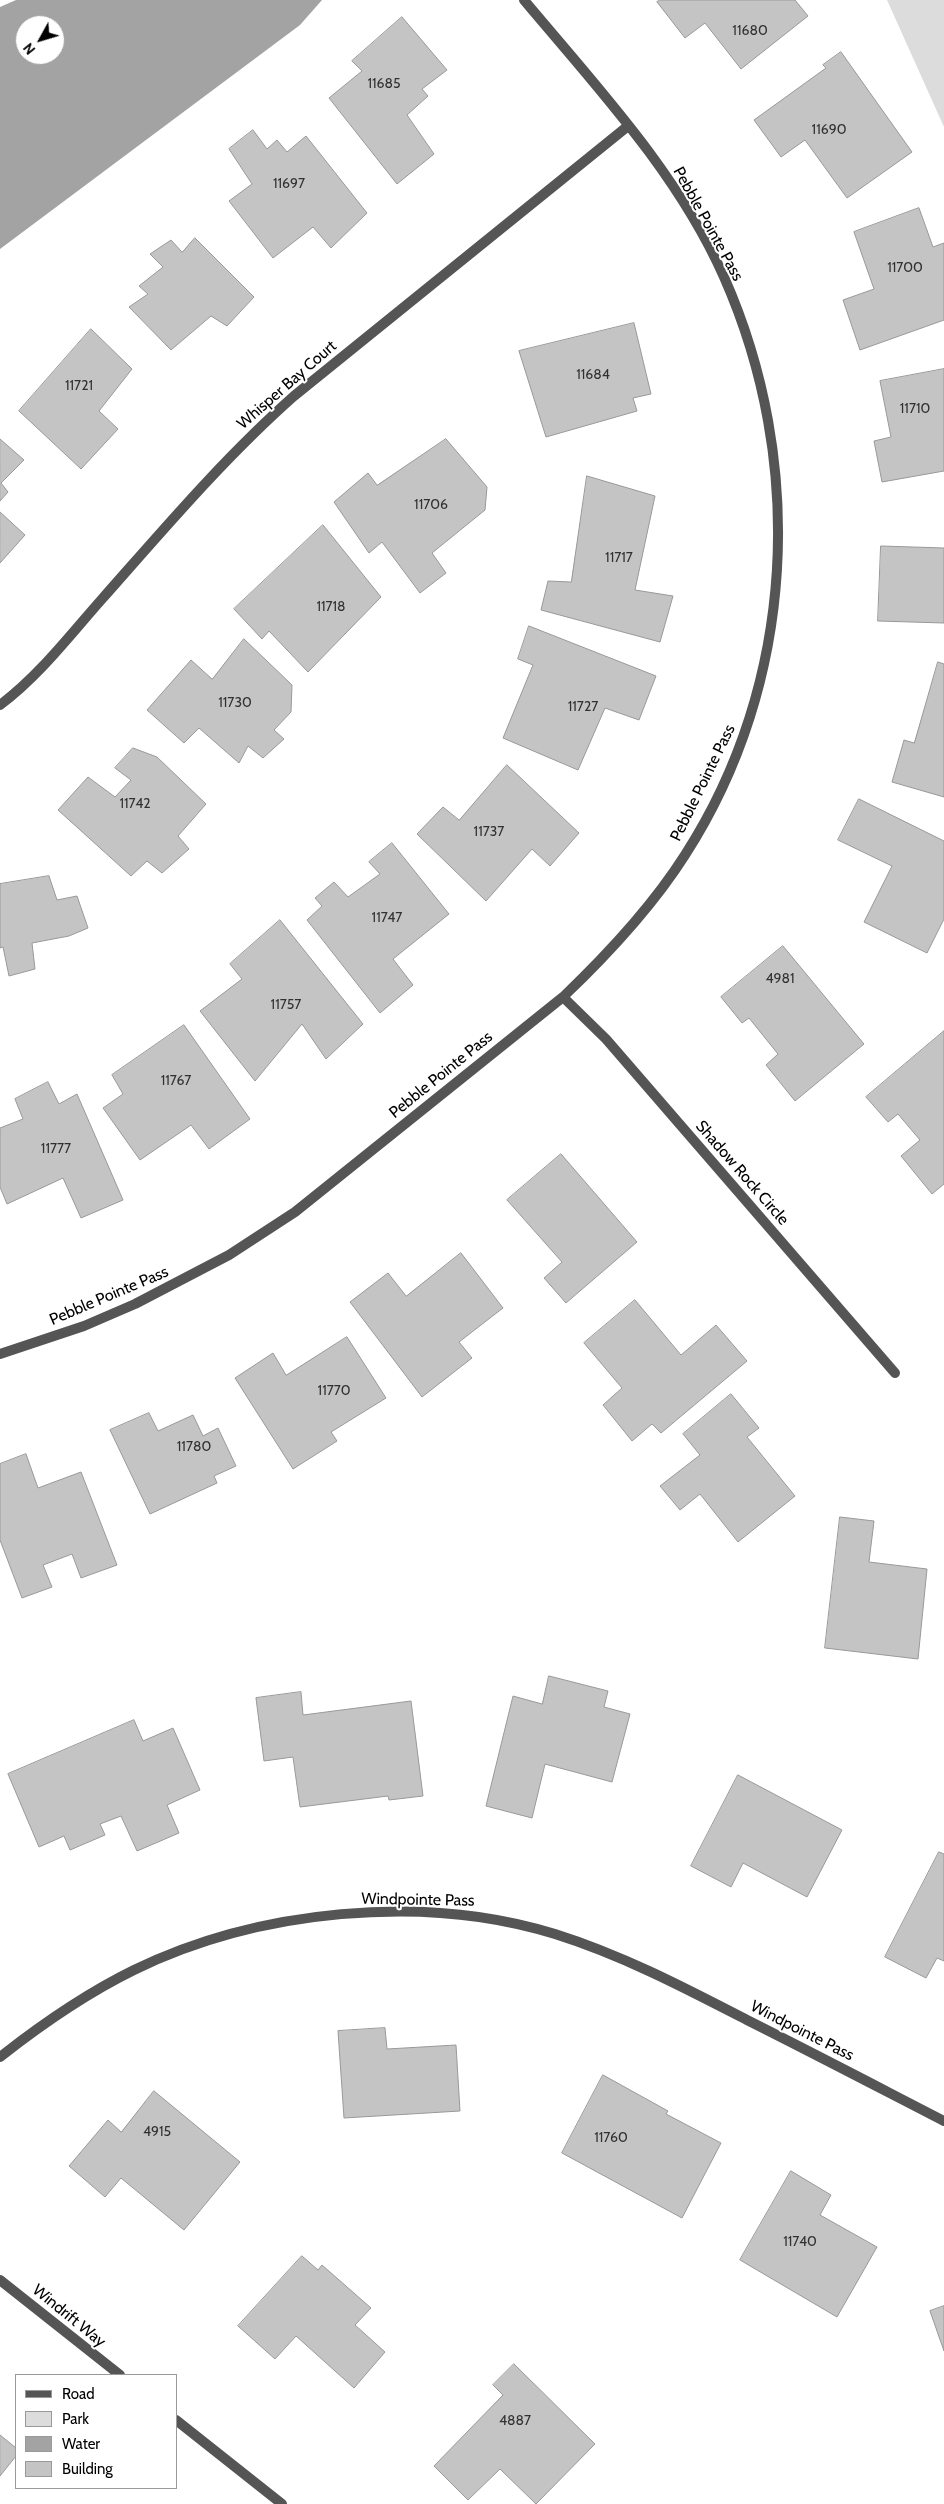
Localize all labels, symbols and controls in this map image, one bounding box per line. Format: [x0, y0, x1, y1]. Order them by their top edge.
north arrow [15, 15, 65, 65]
house number: 11680 [732, 23, 768, 39]
text: N [19, 39, 39, 58]
house number: 11685 [367, 76, 401, 92]
house number: 11690 [812, 122, 846, 138]
street label: Pebble Pointe Pass [669, 164, 747, 284]
house number: 11697 [273, 176, 305, 192]
house number: 11700 [887, 260, 923, 276]
street label: Whisper Bay Court [233, 337, 341, 433]
house number: 11684 [576, 367, 610, 383]
house number: 11721 [65, 378, 93, 394]
house number: 11710 [900, 401, 930, 417]
house number: 11706 [414, 497, 448, 513]
house number: 11717 [605, 550, 633, 566]
house number: 11718 [316, 599, 346, 615]
house number: 11730 [218, 695, 252, 711]
house number: 11727 [568, 699, 598, 715]
street label: Pebble Pointe Pass [666, 722, 740, 844]
house number: 11742 [119, 796, 151, 812]
house number: 11737 [474, 824, 504, 840]
house number: 11747 [372, 910, 402, 926]
house number: 4981 [765, 971, 795, 987]
house number: 11757 [271, 997, 301, 1013]
street label: Pebble Pointe Pass [385, 1027, 497, 1123]
house number: 11767 [161, 1073, 191, 1089]
street label: Shadow Rock Circle [691, 1117, 793, 1229]
house number: 11777 [41, 1141, 71, 1157]
street label: Pebble Pointe Pass [47, 1262, 171, 1330]
house number: 11770 [318, 1383, 350, 1399]
house number: 11780 [177, 1439, 211, 1455]
street label: Windpointe Pass [361, 1889, 475, 1911]
street label: Windpointe Pass [747, 1997, 857, 2065]
house number: 4915 [143, 2124, 171, 2140]
house number: 11760 [594, 2130, 628, 2146]
house number: 11740 [783, 2234, 817, 2250]
street label: Windrift Way [28, 2281, 110, 2351]
legend [15, 2374, 178, 2489]
text: Road [62, 2385, 95, 2403]
text: Park [62, 2410, 89, 2428]
house number: 4887 [499, 2413, 531, 2429]
text: Water [62, 2435, 100, 2453]
text: Building [62, 2460, 113, 2478]

